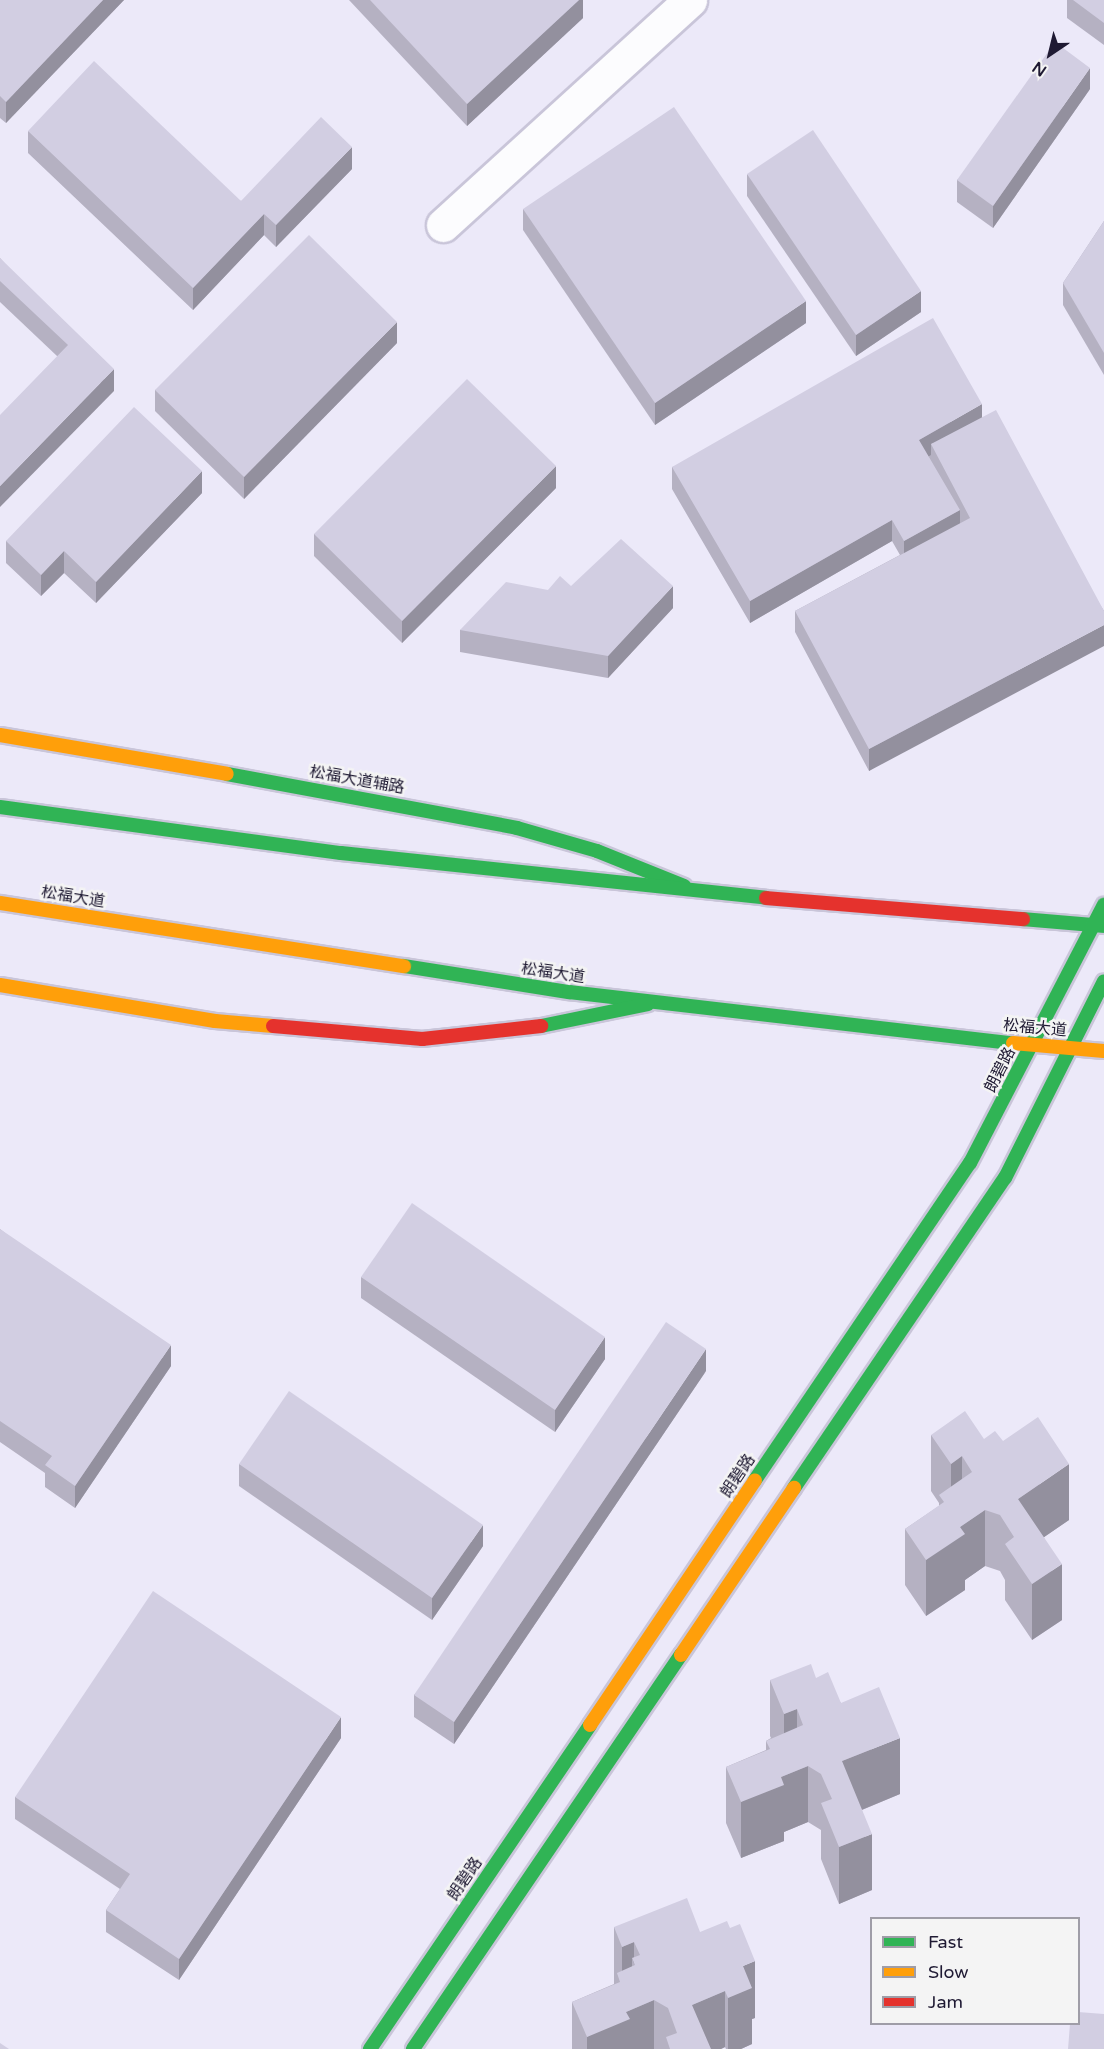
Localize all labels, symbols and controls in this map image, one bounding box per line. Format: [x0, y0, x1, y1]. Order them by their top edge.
north arrow [1020, 24, 1080, 84]
text: N [1029, 57, 1051, 81]
street label: 松福大道辅路 [308, 762, 406, 798]
street label: 松福大道 [40, 883, 106, 911]
street label: 松福大道 [520, 959, 586, 987]
street label: 松福大道 [1002, 1016, 1068, 1040]
street label: 朗碧路 [981, 1044, 1019, 1096]
street label: 朗碧路 [717, 1451, 759, 1501]
street label: 朗碧路 [444, 1854, 486, 1904]
legend [870, 1917, 1080, 2025]
text: Fast [928, 1931, 963, 1953]
text: Slow [928, 1961, 969, 1983]
text: Jam [928, 1991, 963, 2013]

